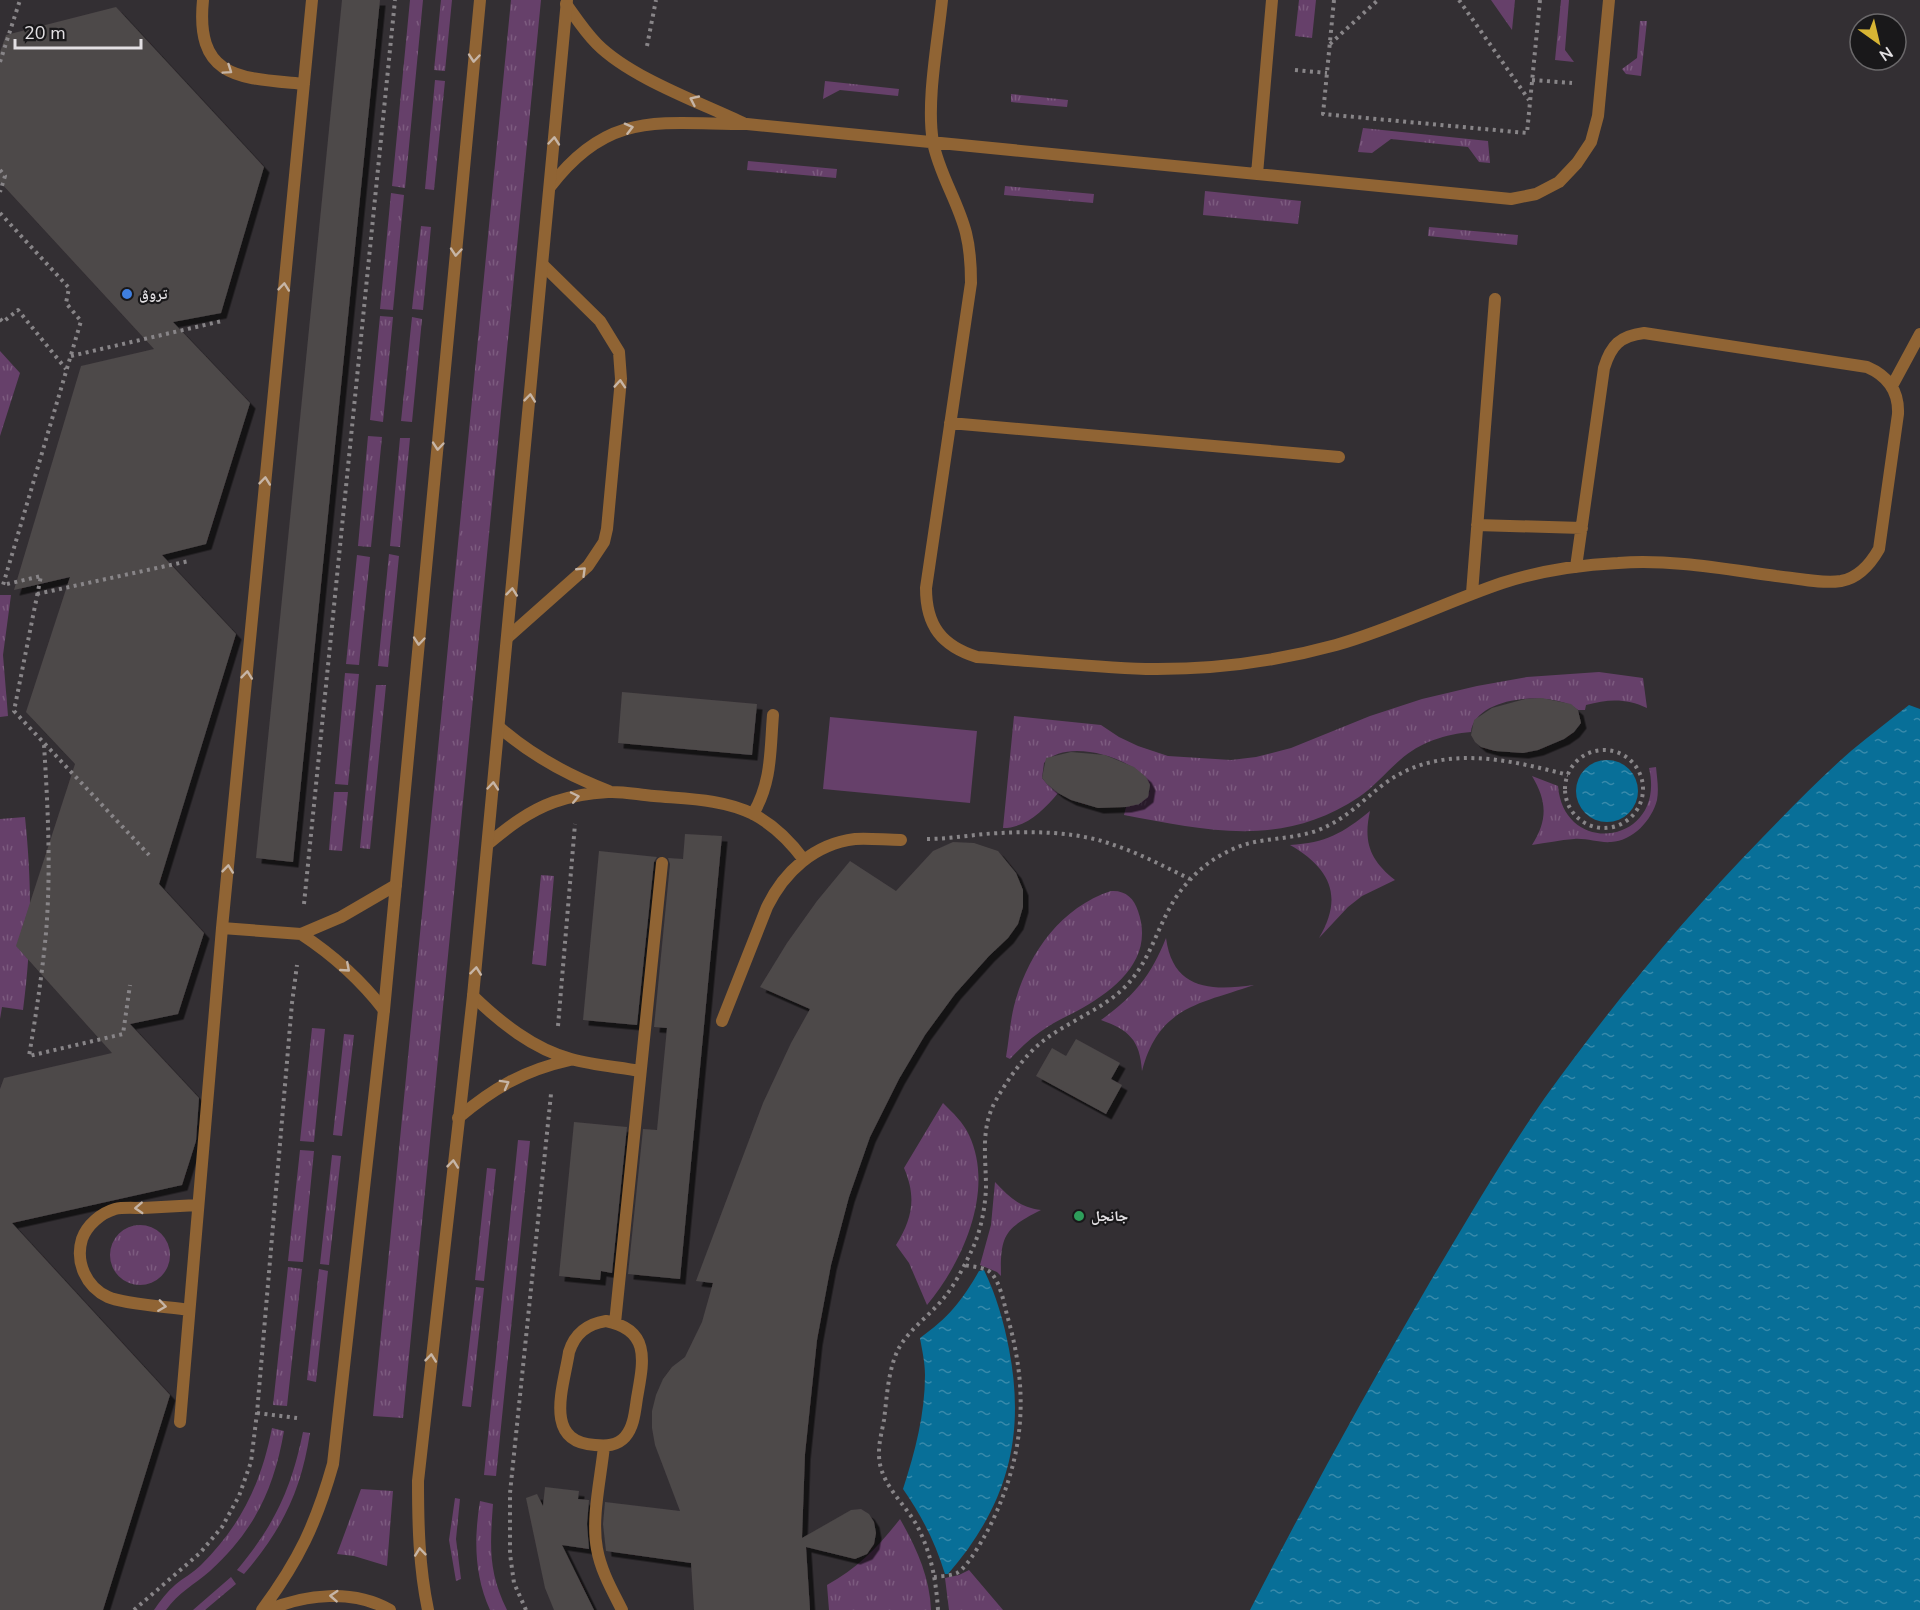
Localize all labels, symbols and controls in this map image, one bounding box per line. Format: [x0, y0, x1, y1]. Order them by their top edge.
scale bar [15, 12, 141, 50]
north arrow [1848, 12, 1908, 72]
text: 20 m [24, 21, 66, 45]
text: N [1875, 41, 1897, 66]
one-way arrow [468, 54, 481, 63]
one-way arrow [222, 62, 233, 73]
one-way arrow [689, 95, 700, 107]
one-way arrow [623, 123, 634, 135]
one-way arrow [547, 136, 560, 145]
one-way arrow [450, 248, 463, 257]
one-way arrow [277, 282, 290, 292]
place label: تروڨ [139, 284, 167, 304]
marker: تروڨ [120, 287, 134, 301]
one-way arrow [613, 380, 626, 389]
one-way arrow [523, 393, 536, 402]
one-way arrow [432, 442, 445, 451]
one-way arrow [258, 477, 271, 486]
one-way arrow [576, 567, 586, 578]
one-way arrow [505, 587, 518, 596]
one-way arrow [413, 636, 426, 645]
one-way arrow [240, 671, 253, 680]
one-way arrow [486, 781, 499, 791]
one-way arrow [570, 791, 580, 804]
one-way arrow [221, 865, 234, 874]
one-way arrow [339, 960, 350, 971]
one-way arrow [469, 966, 482, 975]
one-way arrow [499, 1079, 509, 1091]
one-way arrow [446, 1160, 459, 1169]
one-way arrow [135, 1201, 144, 1214]
place label: جانجل [1091, 1206, 1129, 1226]
marker: جانجل [1072, 1209, 1086, 1223]
one-way arrow [158, 1299, 167, 1312]
one-way arrow [424, 1353, 437, 1363]
one-way arrow [414, 1548, 427, 1557]
one-way arrow [329, 1590, 338, 1603]

